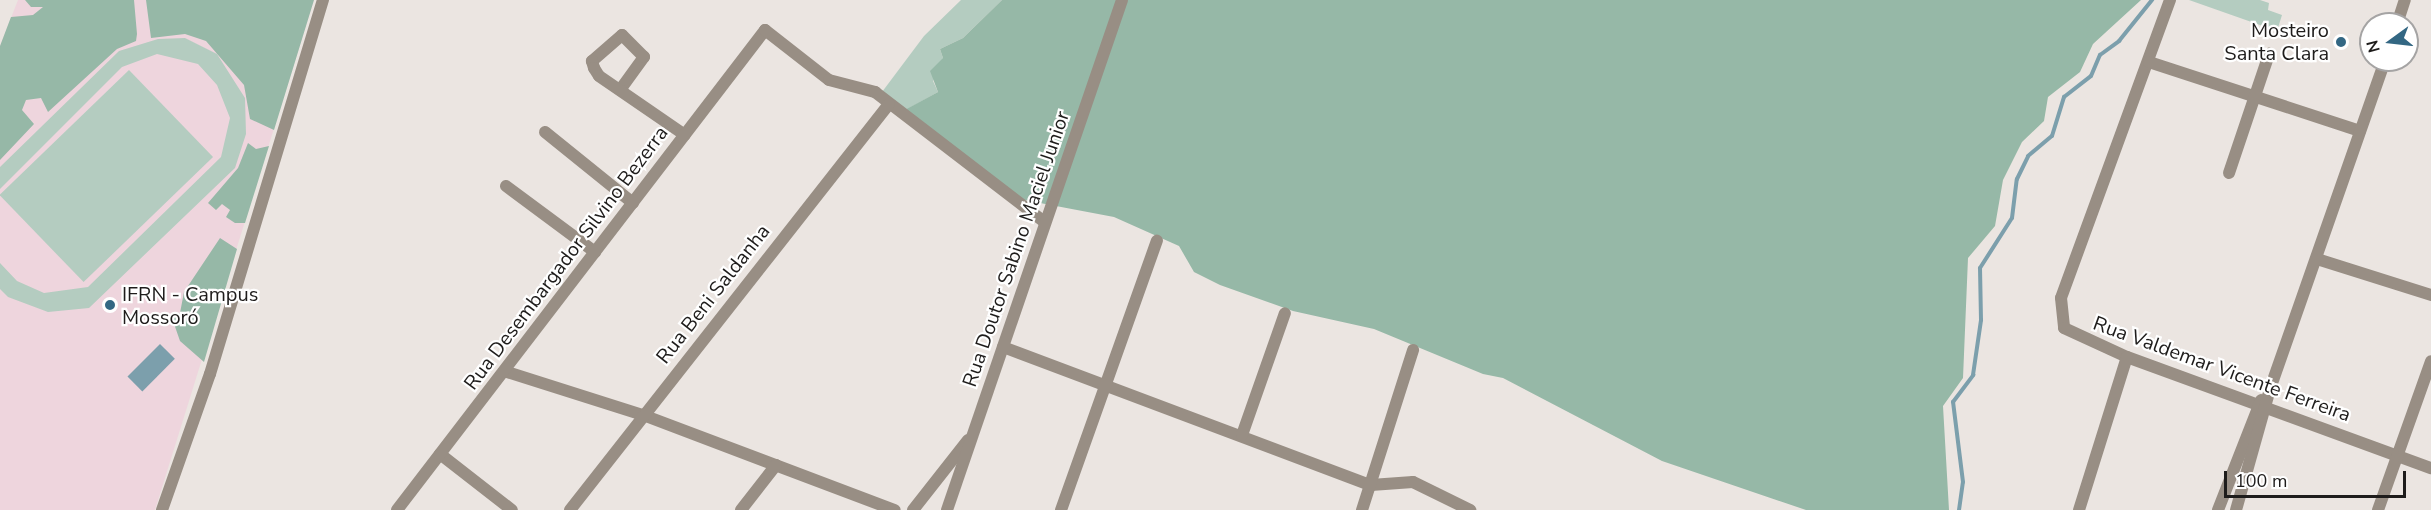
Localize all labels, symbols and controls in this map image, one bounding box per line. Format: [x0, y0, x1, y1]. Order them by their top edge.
north arrow [2359, 12, 2419, 72]
place label: Mosteiro Santa Clara [2224, 19, 2329, 66]
marker: Mosteiro Santa Clara [2334, 35, 2348, 49]
text: N [2361, 38, 2386, 55]
street label: Rua Doutor Sabino Maciel Junior [957, 108, 1075, 390]
street label: Rua Desembargador Silvino Bezerra [459, 122, 673, 394]
street label: Rua Beni Saldanha [651, 220, 775, 368]
place label: IFRN - Campus Mossoró [122, 282, 258, 329]
marker: IFRN - Campus Mossoró [103, 298, 117, 312]
street label: Rua Valdemar Vicente Ferreira [2090, 311, 2354, 427]
scale bar [2227, 459, 2408, 497]
text: 100 m [2235, 469, 2287, 493]

